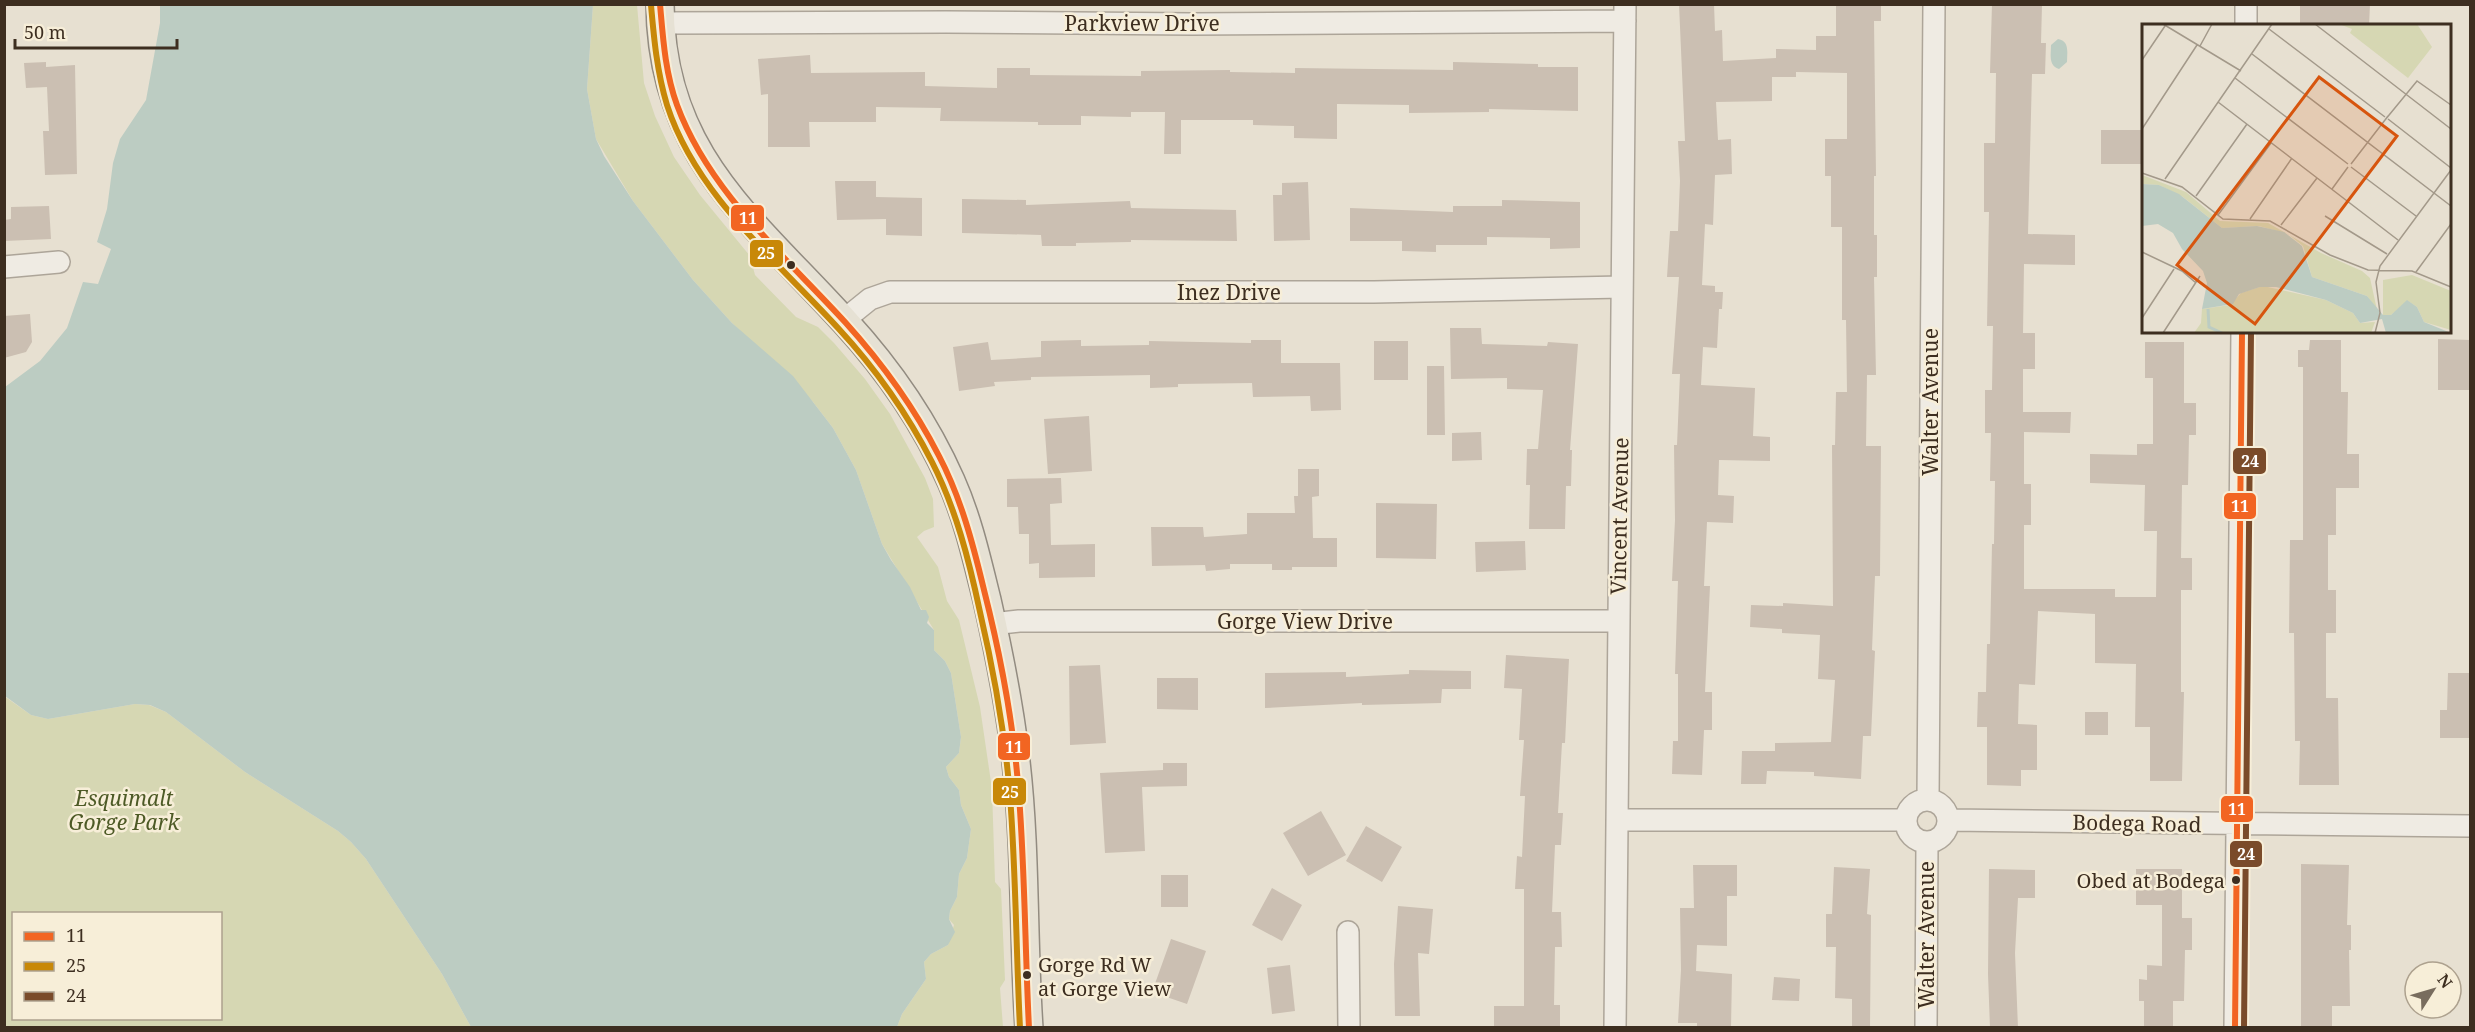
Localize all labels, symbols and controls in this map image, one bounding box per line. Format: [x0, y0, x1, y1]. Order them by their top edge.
street label: Parkview Drive [1064, 9, 1220, 37]
scale bar [15, 12, 177, 50]
text: 50 m [24, 20, 66, 44]
inset map [2142, 24, 2451, 333]
line badge: 11 [730, 204, 765, 232]
text: 11 [739, 207, 757, 229]
line badge: 25 [749, 239, 784, 268]
text: 25 [757, 242, 775, 264]
unlabelled marker [785, 259, 797, 271]
street label: Inez Drive [1177, 278, 1281, 306]
street label: Walter Avenue [1916, 328, 1944, 476]
street label: Vincent Avenue [1604, 437, 1634, 595]
line badge: 24 [2232, 447, 2267, 475]
text: 24 [2241, 450, 2259, 472]
line badge: 11 [2223, 492, 2257, 520]
text: 11 [2231, 495, 2249, 517]
street label: Gorge View Drive [1217, 607, 1393, 635]
line badge: 11 [997, 732, 1031, 761]
text: 11 [1005, 736, 1023, 758]
line badge: 25 [992, 777, 1027, 806]
text: 25 [1001, 781, 1019, 803]
park label: Esquimalt Gorge Park [69, 784, 180, 836]
line badge: 11 [2220, 795, 2254, 823]
text: 11 [2228, 798, 2246, 820]
street label: Bodega Road [2072, 808, 2202, 838]
line badge: 24 [2229, 840, 2263, 868]
text: 24 [2237, 843, 2255, 865]
street label: Walter Avenue [1912, 861, 1940, 1009]
place label: Obed at Bodega [2077, 867, 2225, 894]
marker: Obed at Bodega [2230, 874, 2242, 886]
legend [12, 912, 222, 1020]
text: 11 [66, 923, 86, 947]
place label: Gorge Rd W at Gorge View [1038, 951, 1172, 1002]
text: 25 [66, 953, 86, 977]
north arrow [2403, 960, 2463, 1020]
marker: Gorge Rd W at Gorge View [1021, 969, 1033, 981]
text: N [2432, 969, 2458, 993]
text: 24 [66, 983, 86, 1007]

